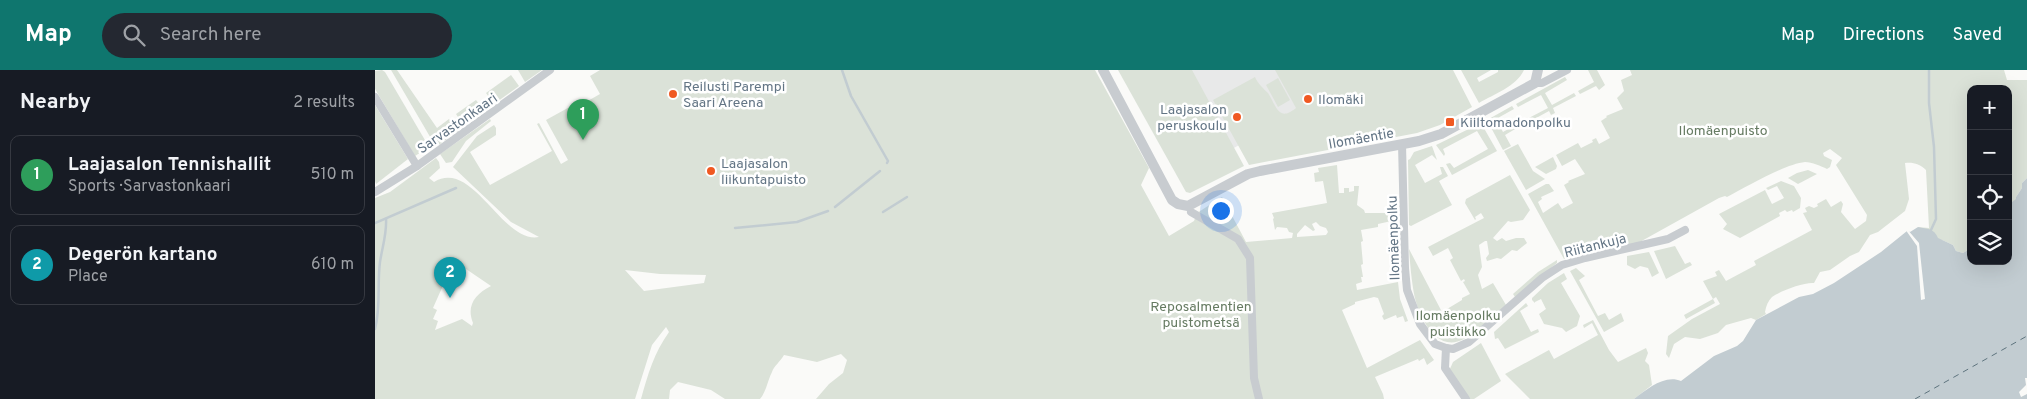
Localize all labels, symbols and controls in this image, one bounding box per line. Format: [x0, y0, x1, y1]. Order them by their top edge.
search box [102, 13, 452, 58]
text: Map [25, 20, 72, 50]
icon: search [120, 21, 148, 49]
text: Search here [160, 23, 261, 47]
text: Map [1781, 24, 1815, 47]
text: Directions [1843, 24, 1925, 47]
text: Saved [1953, 24, 2002, 47]
place label: Reilusti Parempi Saari Areena [683, 79, 785, 112]
map controls [1967, 85, 2012, 265]
button: + [1967, 85, 2012, 130]
marker: Reilusti Parempi Saari Areena [667, 88, 679, 100]
text: Nearby [20, 89, 91, 116]
street label: Sarvastonkaari [414, 90, 501, 158]
place label: Ilomäki [1318, 92, 1364, 109]
text: 2 results [293, 93, 355, 113]
marker: Ilomäki [1302, 93, 1314, 105]
pin: 1 [567, 99, 599, 140]
place label: Laajasalon peruskoulu [1157, 102, 1227, 135]
marker: Laajasalon peruskoulu [1231, 111, 1243, 123]
place label: Kiiltomadonpolku [1460, 115, 1571, 132]
marker: Kiiltomadonpolku [1444, 116, 1456, 128]
park label: Ilomäenpuisto [1678, 123, 1768, 140]
street label: Ilomäentie [1327, 125, 1395, 154]
button: − [1967, 130, 2012, 175]
text: Laajasalon Tennishallit [68, 153, 271, 177]
place label: Laajasalon liikuntapuisto [721, 156, 806, 189]
text: 1 [34, 165, 40, 185]
text: 510 m [311, 165, 354, 185]
marker: Laajasalon liikuntapuisto [705, 165, 717, 177]
button: locate [1967, 175, 2012, 220]
text: Sports · Sarvastonkaari [68, 177, 231, 197]
street label: Ilomäenpolku [1385, 195, 1404, 281]
your location [1208, 198, 1234, 224]
button: layers [1967, 220, 2012, 265]
street label: Riitankuja [1562, 231, 1628, 262]
text: Degerön kartano [68, 243, 218, 267]
text: 2 [32, 255, 42, 275]
text: 610 m [311, 255, 354, 275]
pin: 2 [434, 257, 466, 298]
text: Place [68, 267, 108, 287]
park label: Reposalmentien puistometsä [1150, 299, 1252, 332]
park label: Ilomäenpolku puistikko [1415, 308, 1501, 341]

